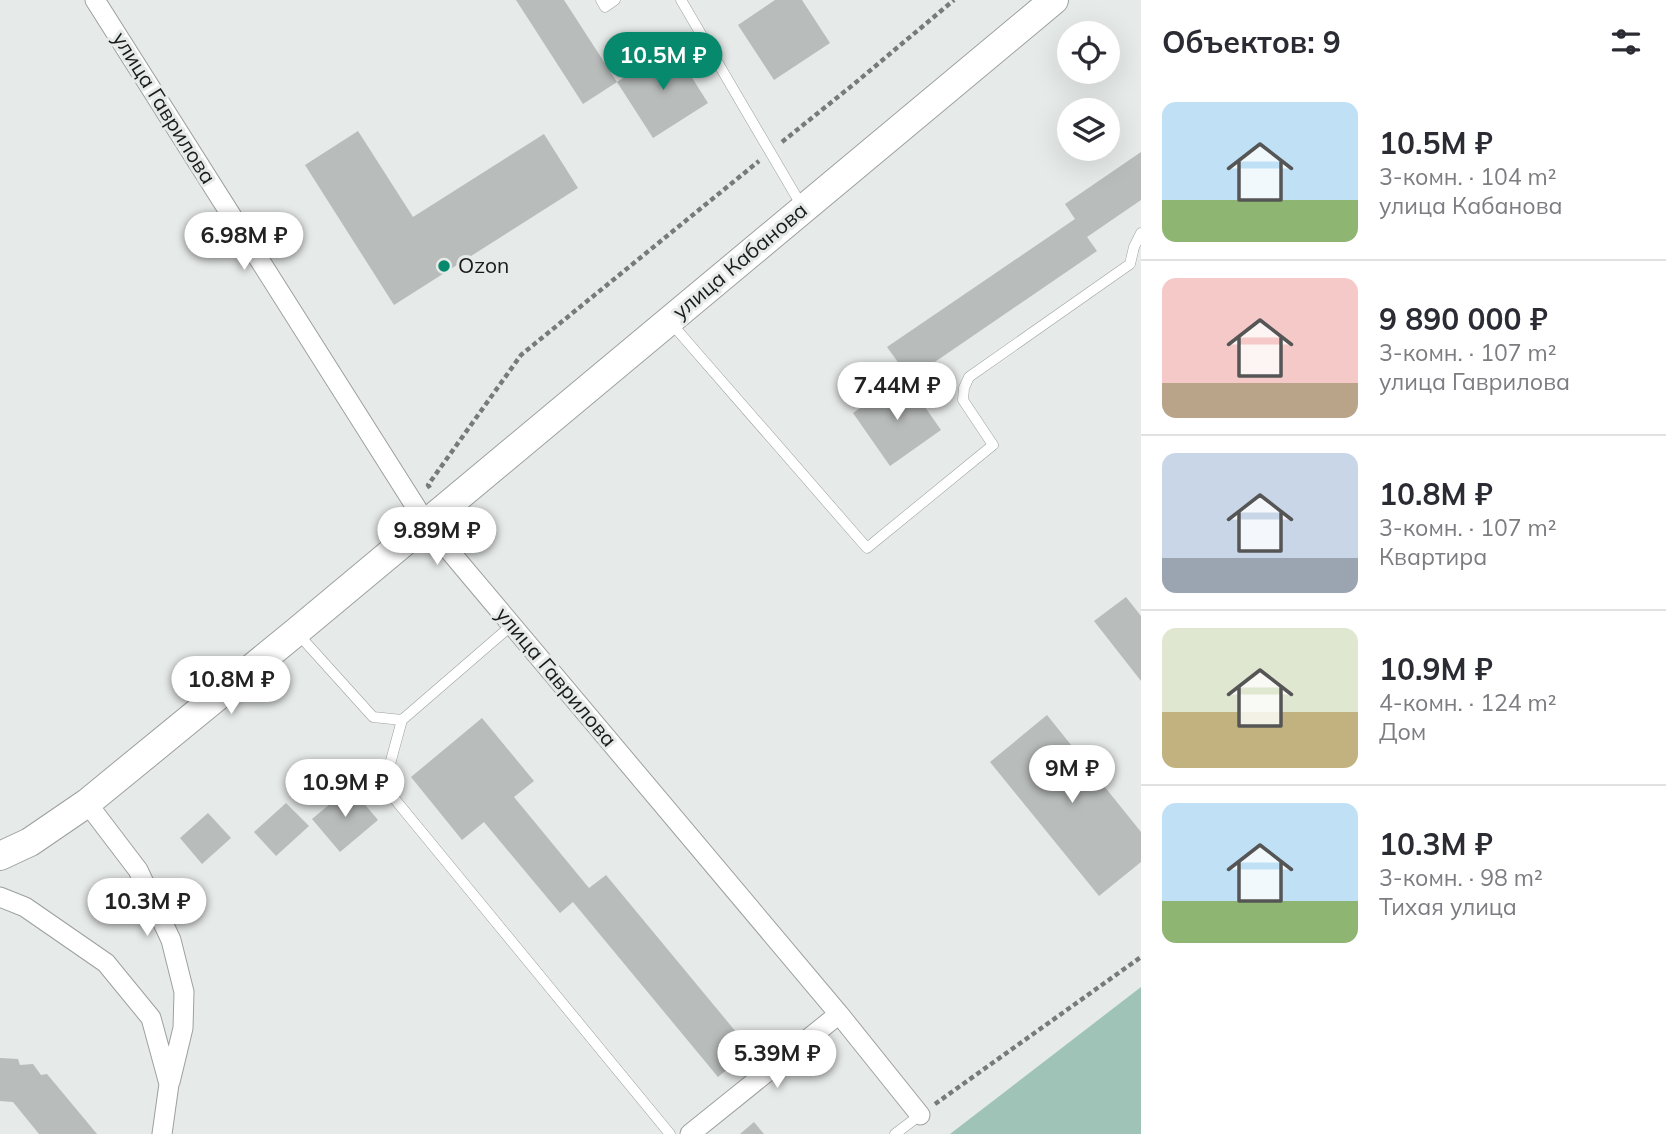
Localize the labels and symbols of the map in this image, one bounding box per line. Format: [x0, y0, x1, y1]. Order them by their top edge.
street label: улица Гаврилова [108, 27, 222, 188]
pin: 10.5M ₽ [598, 32, 728, 92]
street label: улица Кабанова [667, 196, 812, 324]
pin: 6.98M ₽ [179, 212, 309, 272]
place label: Ozon [458, 252, 509, 278]
marker: Ozon [436, 258, 452, 274]
pin: 7.44M ₽ [832, 362, 962, 422]
pin: 9.89M ₽ [372, 508, 502, 567]
street label: улица Гаврилова [491, 601, 623, 752]
pin: 10.8M ₽ [166, 656, 296, 716]
pin: 9M ₽ [1031, 746, 1113, 805]
pin: 10.9M ₽ [280, 760, 410, 819]
pin: 10.3M ₽ [82, 878, 212, 938]
pin: 5.39M ₽ [712, 1030, 842, 1090]

